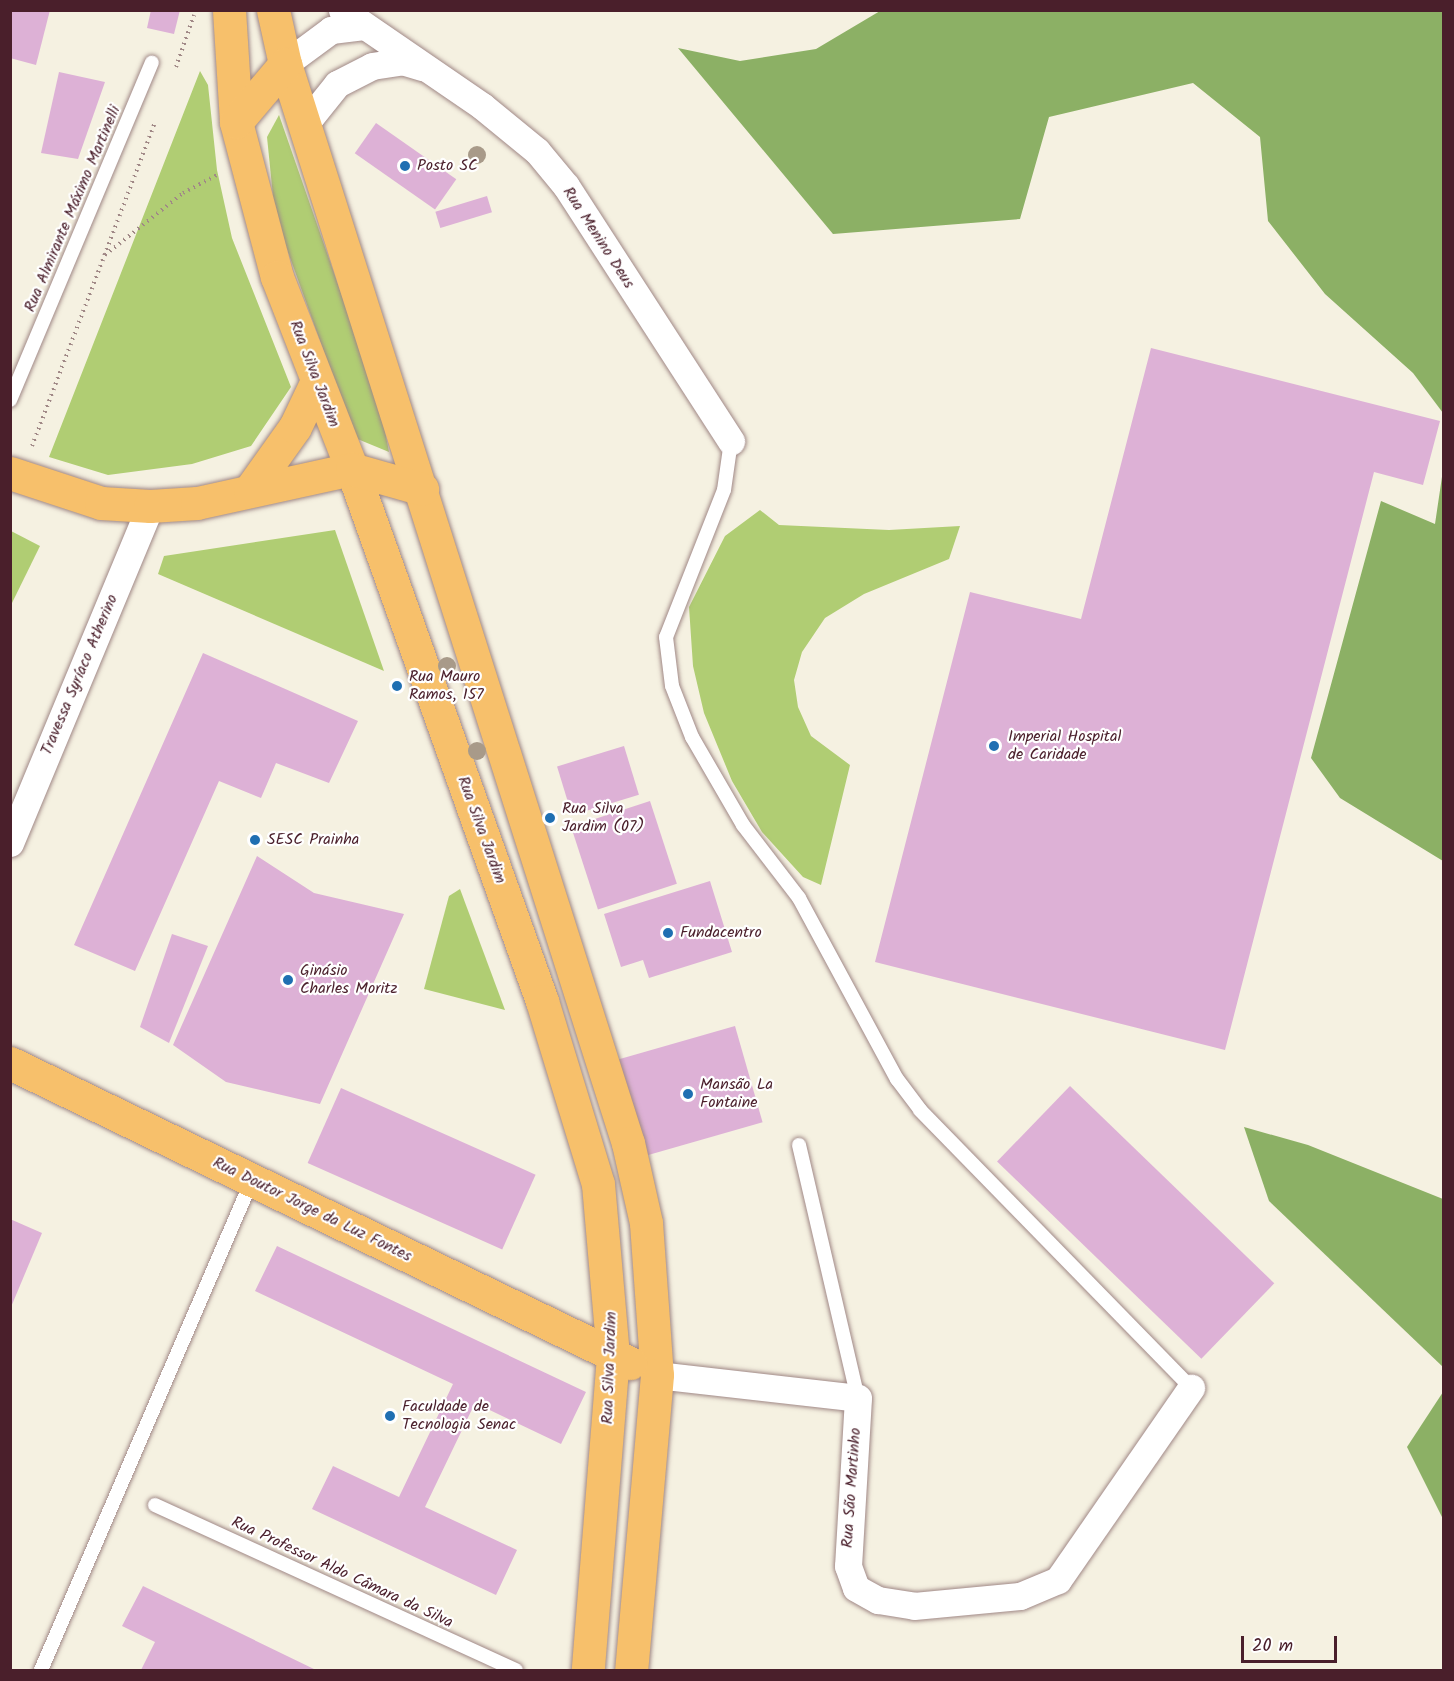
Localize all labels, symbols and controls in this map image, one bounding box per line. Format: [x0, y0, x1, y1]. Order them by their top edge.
street label: Rua Almirante Máximo Martinelli [21, 103, 125, 315]
place label: Posto SC [417, 156, 478, 176]
marker: Posto SC [398, 159, 412, 173]
street label: Rua Menino Deus [558, 184, 638, 292]
street label: Rua Silva Jardim [285, 318, 343, 430]
street label: Travessa Syríaco Atherino [37, 592, 123, 758]
place label: Rua Mauro Ramos, 157 [409, 667, 484, 705]
marker: Rua Mauro Ramos, 157 [390, 679, 404, 693]
place label: Imperial Hospital de Caridade [1008, 727, 1121, 765]
marker: Imperial Hospital de Caridade [985, 737, 1003, 755]
street label: Rua Silva Jardim [453, 774, 509, 886]
place label: Rua Silva Jardim (07) [562, 799, 644, 837]
marker: Rua Silva Jardim (07) [543, 811, 557, 825]
place label: SESC Prainha [267, 830, 359, 850]
marker: SESC Prainha [248, 833, 262, 847]
place label: Fundacentro [680, 923, 762, 943]
marker: Fundacentro [661, 926, 675, 940]
place label: Ginásio Charles Moritz [300, 961, 398, 999]
marker: Ginásio Charles Moritz [281, 973, 295, 987]
place label: Mansão La Fontaine [700, 1075, 773, 1113]
marker: Mansão La Fontaine [681, 1087, 695, 1101]
street label: Rua Doutor Jorge da Luz Fontes [209, 1153, 415, 1267]
street label: Rua Silva Jardim [598, 1311, 622, 1425]
place label: Faculdade de Tecnologia Senac [402, 1397, 516, 1435]
marker: Faculdade de Tecnologia Senac [383, 1409, 397, 1423]
street label: Rua São Martinho [838, 1427, 866, 1549]
street label: Rua Professor Aldo Câmara da Silva [228, 1513, 456, 1633]
scale bar [1244, 1624, 1340, 1662]
text: 20 m [1252, 1632, 1293, 1661]

